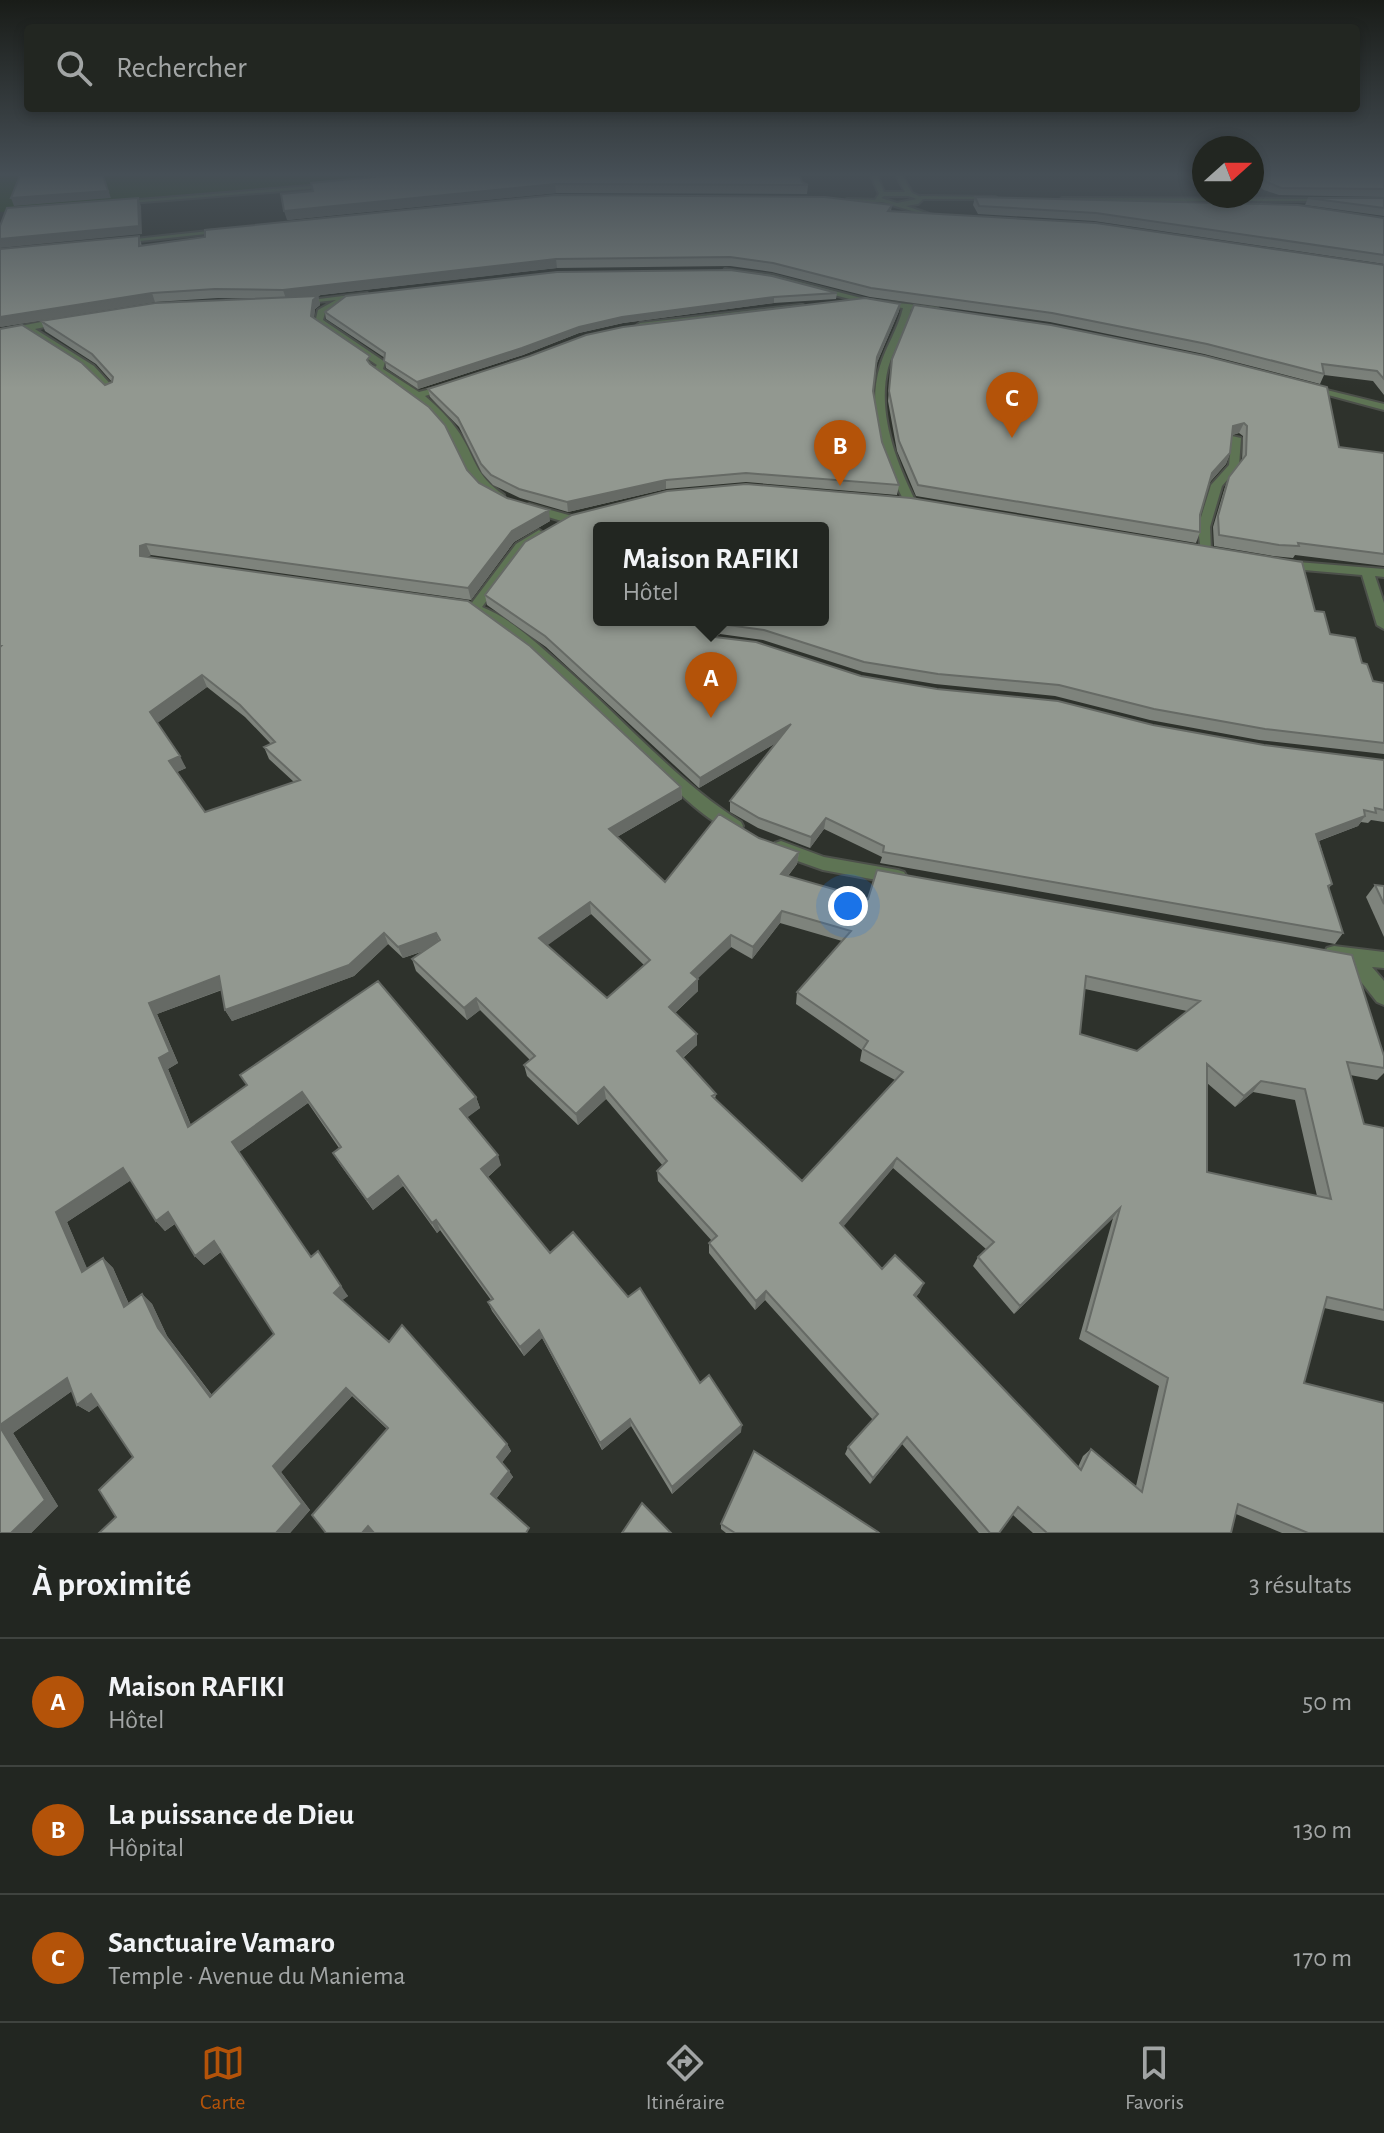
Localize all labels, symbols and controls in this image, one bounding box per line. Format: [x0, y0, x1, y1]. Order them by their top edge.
search box [24, 24, 1360, 112]
icon: search [52, 46, 96, 90]
text: Rechercher [116, 53, 247, 83]
north arrow [1192, 136, 1264, 208]
pin: C [986, 372, 1038, 438]
pin: B [814, 420, 866, 486]
popup [593, 522, 829, 626]
text: Maison RAFIKI [622, 544, 800, 574]
text: Hôtel [622, 579, 679, 605]
pin: A [685, 652, 737, 718]
your location [828, 886, 868, 926]
text: À proximité [32, 1568, 191, 1602]
text: 3 résultats [1249, 1572, 1352, 1598]
text: Maison RAFIKI [108, 1672, 285, 1702]
text: A [50, 1689, 66, 1715]
text: 50 m [1302, 1689, 1352, 1715]
text: Hôtel [108, 1707, 164, 1733]
text: La puissance de Dieu [108, 1800, 354, 1830]
text: B [50, 1817, 66, 1843]
text: 130 m [1294, 1817, 1352, 1843]
text: Hôpital [108, 1835, 184, 1861]
text: Sanctuaire Vamaro [108, 1928, 335, 1958]
text: C [51, 1945, 65, 1971]
text: 170 m [1293, 1945, 1352, 1971]
text: Temple · Avenue du Maniema [108, 1963, 406, 1989]
tab: Carte [200, 2041, 245, 2115]
tab: Itinéraire [646, 2041, 725, 2115]
tab: Favoris [1125, 2041, 1184, 2115]

